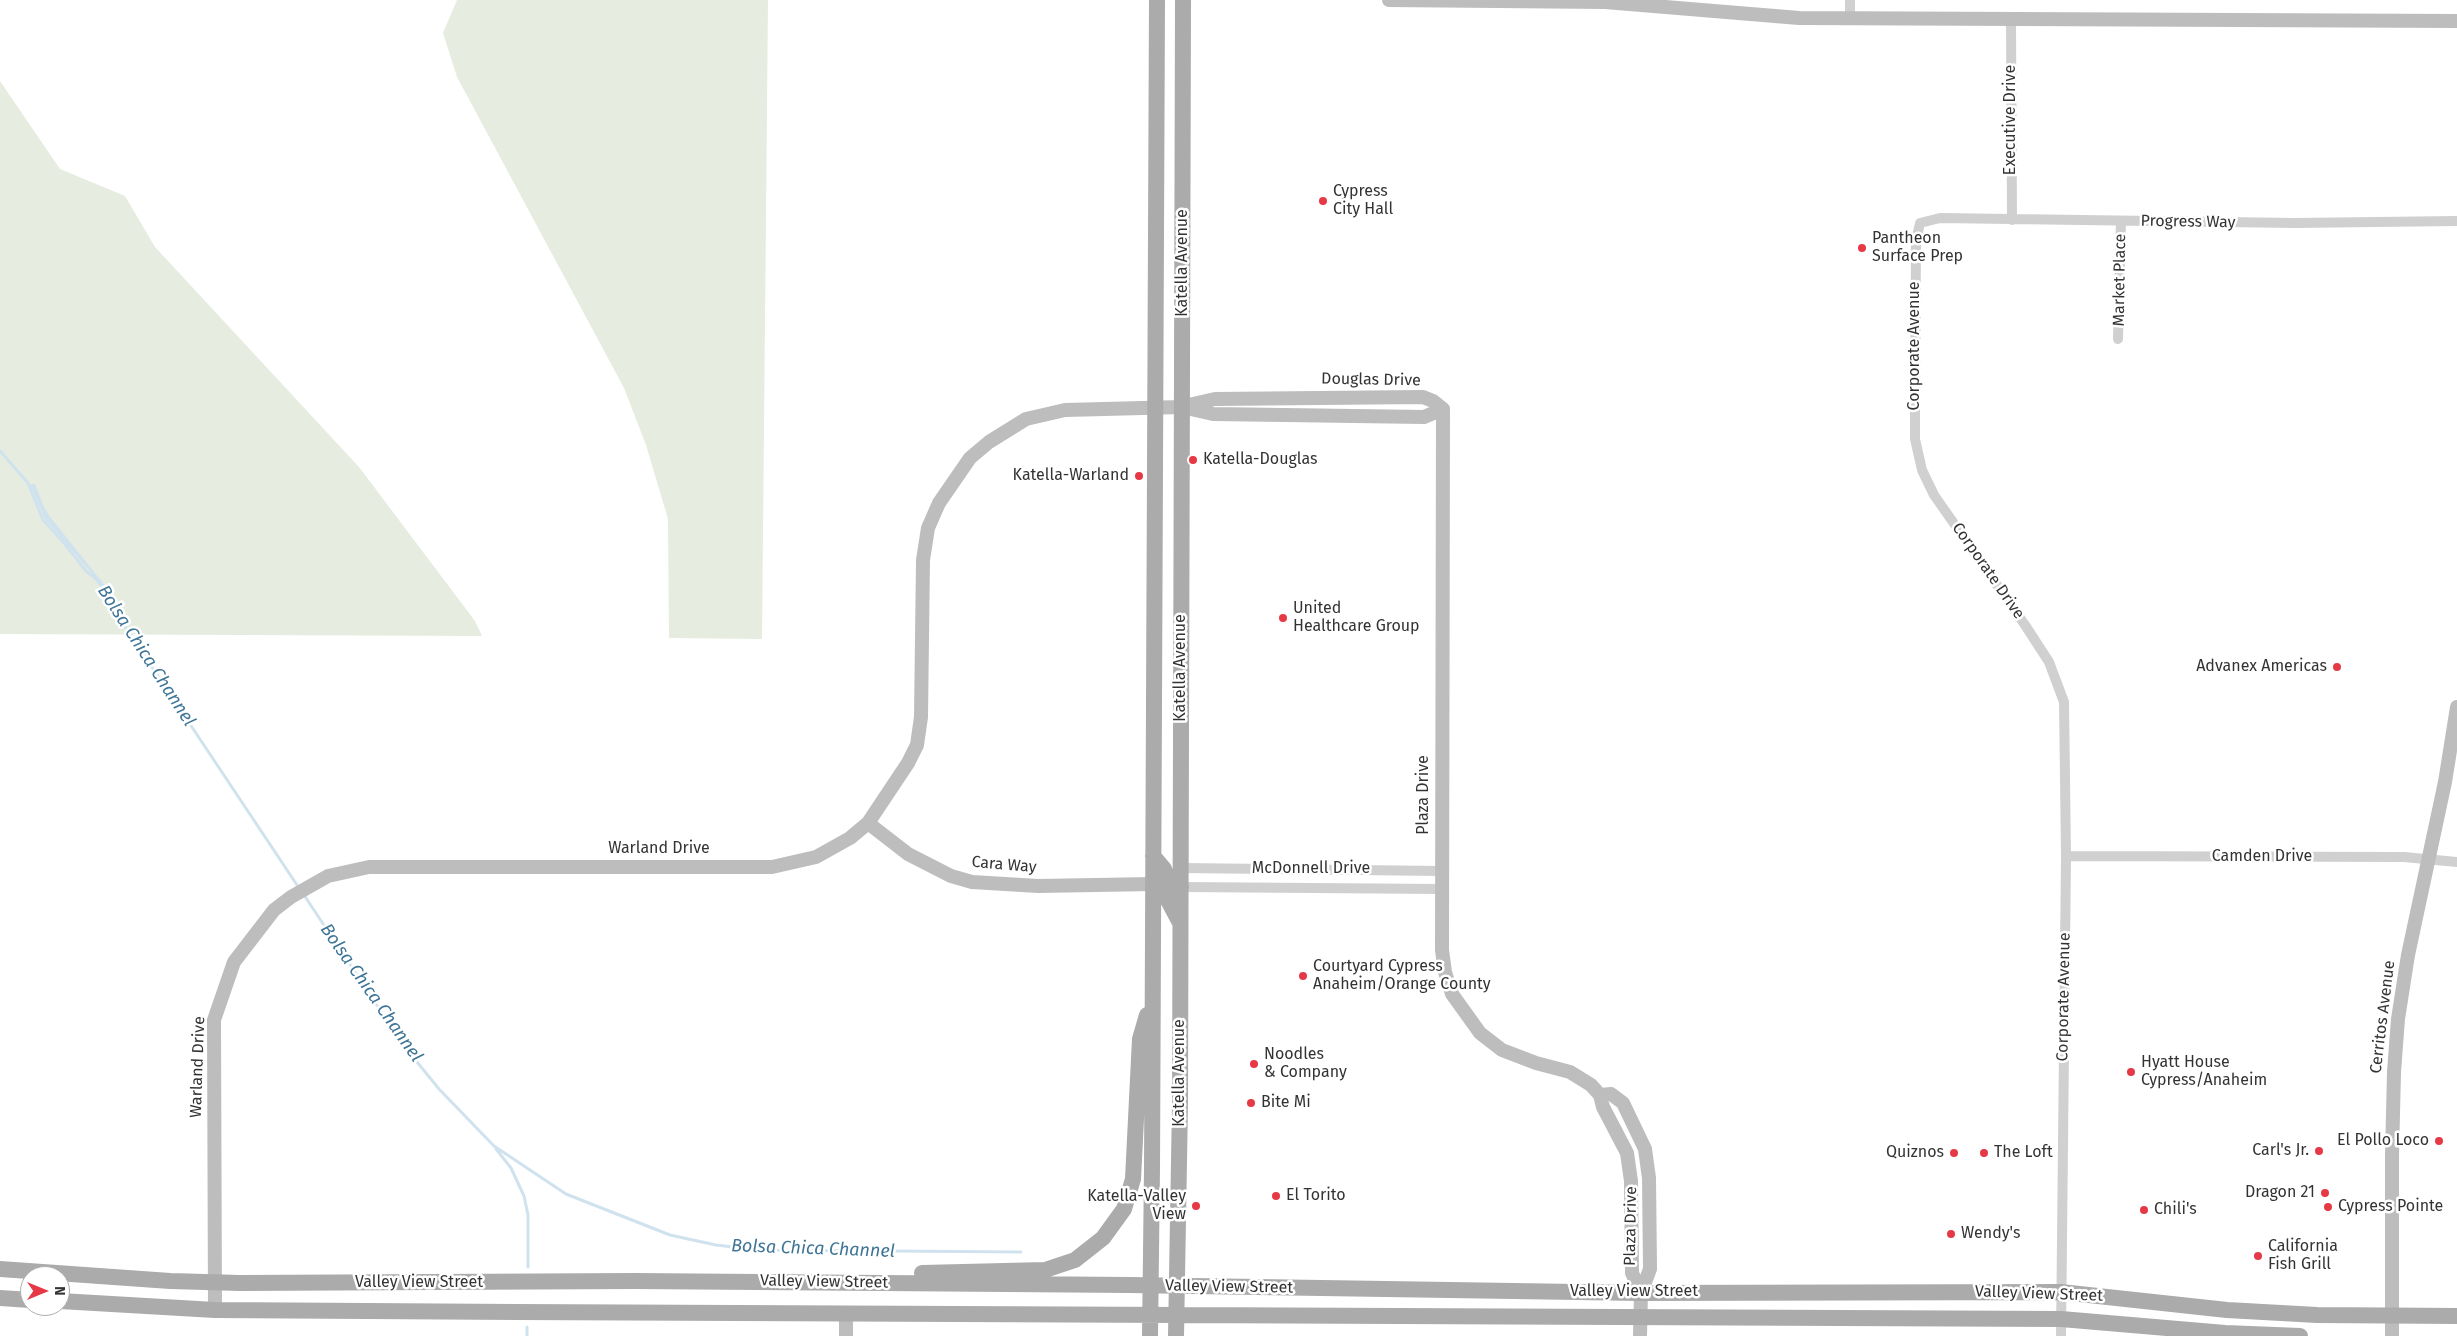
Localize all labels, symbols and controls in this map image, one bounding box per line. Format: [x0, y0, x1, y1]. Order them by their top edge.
street label: Executive Drive [2001, 65, 2021, 175]
place label: Cypress City Hall [1333, 182, 1393, 220]
marker: Cypress City Hall [1317, 195, 1329, 207]
street label: Katella Avenue [1173, 209, 1193, 317]
street label: Progress Way [2140, 212, 2236, 232]
place label: Pantheon Surface Prep [1872, 229, 1963, 267]
street label: Market Place [2110, 234, 2130, 326]
marker: Pantheon Surface Prep [1856, 242, 1868, 254]
street label: Corporate Avenue [1905, 282, 1925, 410]
street label: Douglas Drive [1321, 370, 1421, 390]
place label: Katella-Douglas [1203, 450, 1317, 470]
marker: Katella-Douglas [1187, 454, 1199, 466]
place label: Katella-Warland [1013, 466, 1129, 486]
marker: Katella-Warland [1133, 470, 1145, 482]
street label: Corporate Drive [1948, 519, 2028, 623]
water label: Bolsa Chica Channel [92, 581, 200, 731]
place label: United Healthcare Group [1293, 599, 1420, 637]
marker: United Healthcare Group [1277, 612, 1289, 624]
street label: Katella Avenue [1171, 614, 1191, 722]
place label: Advanex Americas [2196, 657, 2327, 677]
marker: Advanex Americas [2331, 661, 2343, 673]
street label: Plaza Drive [1414, 755, 1434, 835]
street label: Warland Drive [608, 839, 710, 859]
street label: Camden Drive [2212, 847, 2312, 867]
street label: Cara Way [971, 853, 1037, 877]
street label: McDonnell Drive [1252, 859, 1370, 879]
water label: Bolsa Chica Channel [315, 920, 427, 1066]
street label: Corporate Avenue [2053, 932, 2075, 1062]
place label: Courtyard Cypress Anaheim/Orange County [1313, 957, 1491, 995]
street label: Cerritos Avenue [2367, 959, 2399, 1075]
marker: Courtyard Cypress Anaheim/Orange County [1297, 970, 1309, 982]
street label: Warland Drive [187, 1016, 209, 1118]
street label: Katella Avenue [1170, 1019, 1190, 1127]
place label: Noodles & Company [1264, 1045, 1347, 1083]
place label: Hyatt House Cypress/Anaheim [2141, 1053, 2267, 1091]
marker: Noodles & Company [1248, 1058, 1260, 1070]
marker: Hyatt House Cypress/Anaheim [2125, 1066, 2137, 1078]
place label: Bite Mi [1261, 1093, 1311, 1113]
marker: Bite Mi [1245, 1097, 1257, 1109]
place label: El Pollo Loco [2337, 1131, 2429, 1151]
marker: El Pollo Loco [2433, 1135, 2445, 1147]
place label: Carl's Jr. [2252, 1141, 2309, 1161]
place label: Quiznos [1886, 1143, 1944, 1163]
place label: The Loft [1994, 1143, 2053, 1163]
marker: Carl's Jr. [2313, 1145, 2325, 1157]
marker: Quiznos [1948, 1147, 1960, 1159]
marker: The Loft [1978, 1147, 1990, 1159]
place label: Dragon 21 [2245, 1183, 2315, 1203]
place label: El Torito [1286, 1186, 1346, 1206]
street label: Plaza Drive [1621, 1186, 1641, 1266]
place label: Katella-Valley View [1087, 1187, 1186, 1225]
marker: Dragon 21 [2319, 1187, 2331, 1199]
marker: El Torito [1270, 1190, 1282, 1202]
place label: Cypress Pointe [2338, 1197, 2443, 1217]
marker: Katella-Valley View [1190, 1200, 1202, 1212]
place label: Chili's [2154, 1200, 2197, 1220]
marker: Cypress Pointe [2322, 1201, 2334, 1213]
marker: Chili's [2138, 1204, 2150, 1216]
place label: Wendy's [1961, 1224, 2020, 1244]
marker: Wendy's [1945, 1228, 1957, 1240]
water label: Bolsa Chica Channel [731, 1235, 895, 1263]
place label: California Fish Grill [2268, 1237, 2338, 1275]
marker: California Fish Grill [2252, 1250, 2264, 1262]
north arrow [20, 1266, 70, 1316]
street label: Valley View Street [760, 1271, 888, 1293]
street label: Valley View Street [355, 1273, 483, 1293]
street label: Valley View Street [1165, 1276, 1293, 1298]
street label: Valley View Street [1570, 1282, 1698, 1302]
street label: Valley View Street [1975, 1282, 2103, 1306]
text: N [51, 1286, 68, 1296]

